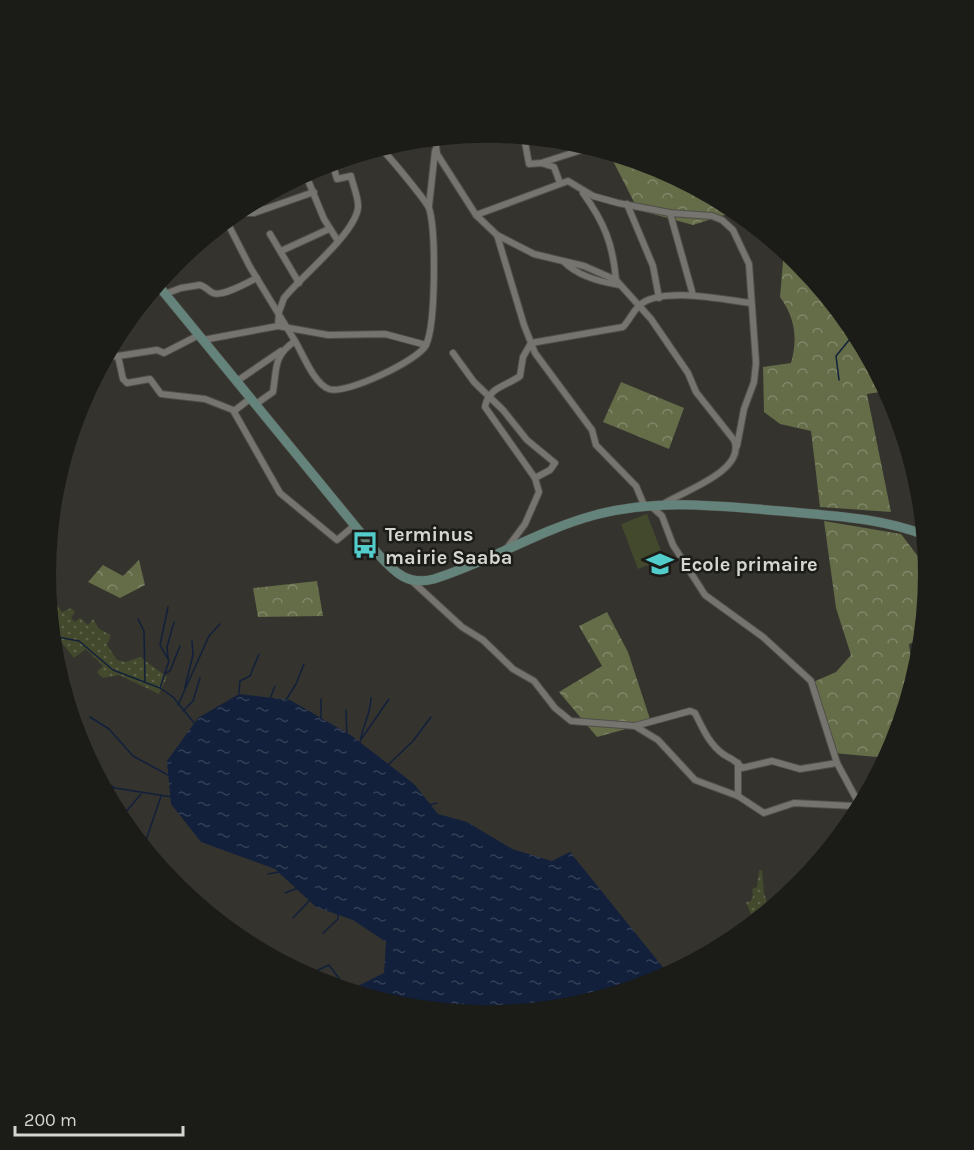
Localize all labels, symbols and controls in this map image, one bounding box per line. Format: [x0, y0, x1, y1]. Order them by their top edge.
place label: Terminus mairie Saaba [385, 523, 512, 569]
bus stop icon: Terminus mairie Saaba [350, 530, 380, 560]
school or university icon: Ecole primaire [645, 549, 675, 579]
place label: Ecole primaire [680, 553, 818, 576]
scale bar [15, 1099, 183, 1137]
text: 200 m [24, 1109, 77, 1131]

